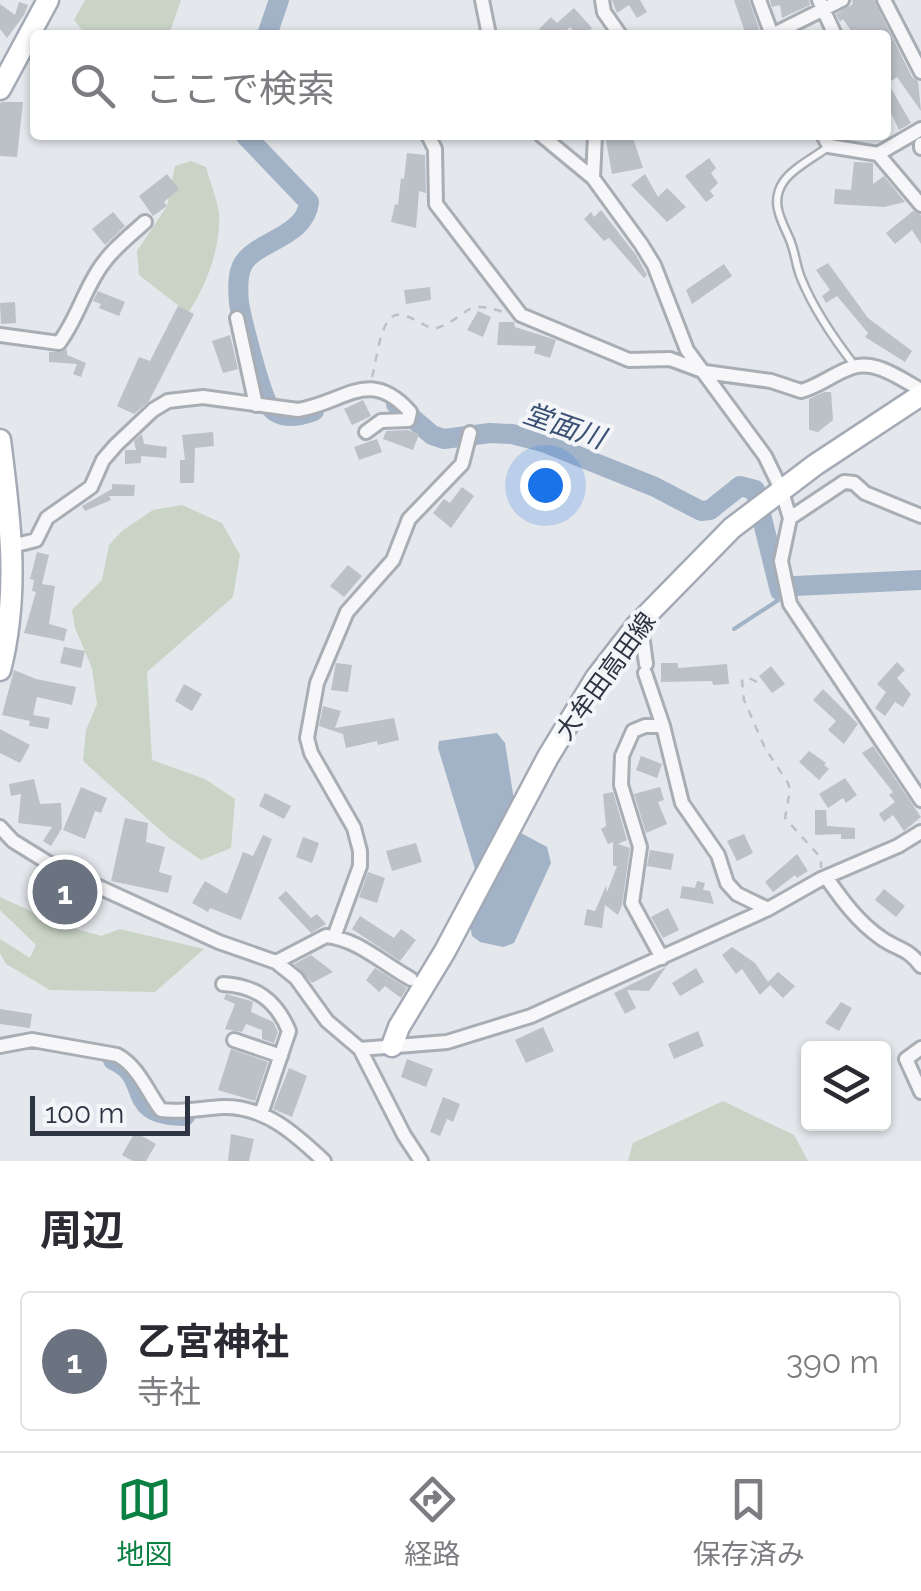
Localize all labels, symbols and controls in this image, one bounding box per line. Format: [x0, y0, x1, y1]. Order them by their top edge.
search box [30, 30, 891, 140]
icon: search [65, 58, 120, 113]
text: ここで検索 [145, 66, 335, 111]
water label: 堂面川 [519, 397, 612, 456]
your location [520, 460, 571, 511]
street label: 大牟田高田線 [549, 607, 661, 745]
pin: 1 [32, 854, 98, 930]
map controls [801, 1041, 891, 1131]
button: layers [801, 1041, 891, 1131]
scale bar [30, 1091, 190, 1136]
text: 100 m [45, 1097, 124, 1130]
text: 周辺 [40, 1206, 124, 1255]
text: 乙宮神社 [137, 1319, 289, 1364]
text: 1 [67, 1343, 82, 1380]
text: 390 m [786, 1343, 879, 1380]
text: 寺社 [137, 1373, 201, 1410]
tab: 地図 [116, 1472, 172, 1572]
tab: 経路 [404, 1472, 461, 1572]
tab: 保存済み [693, 1472, 805, 1572]

